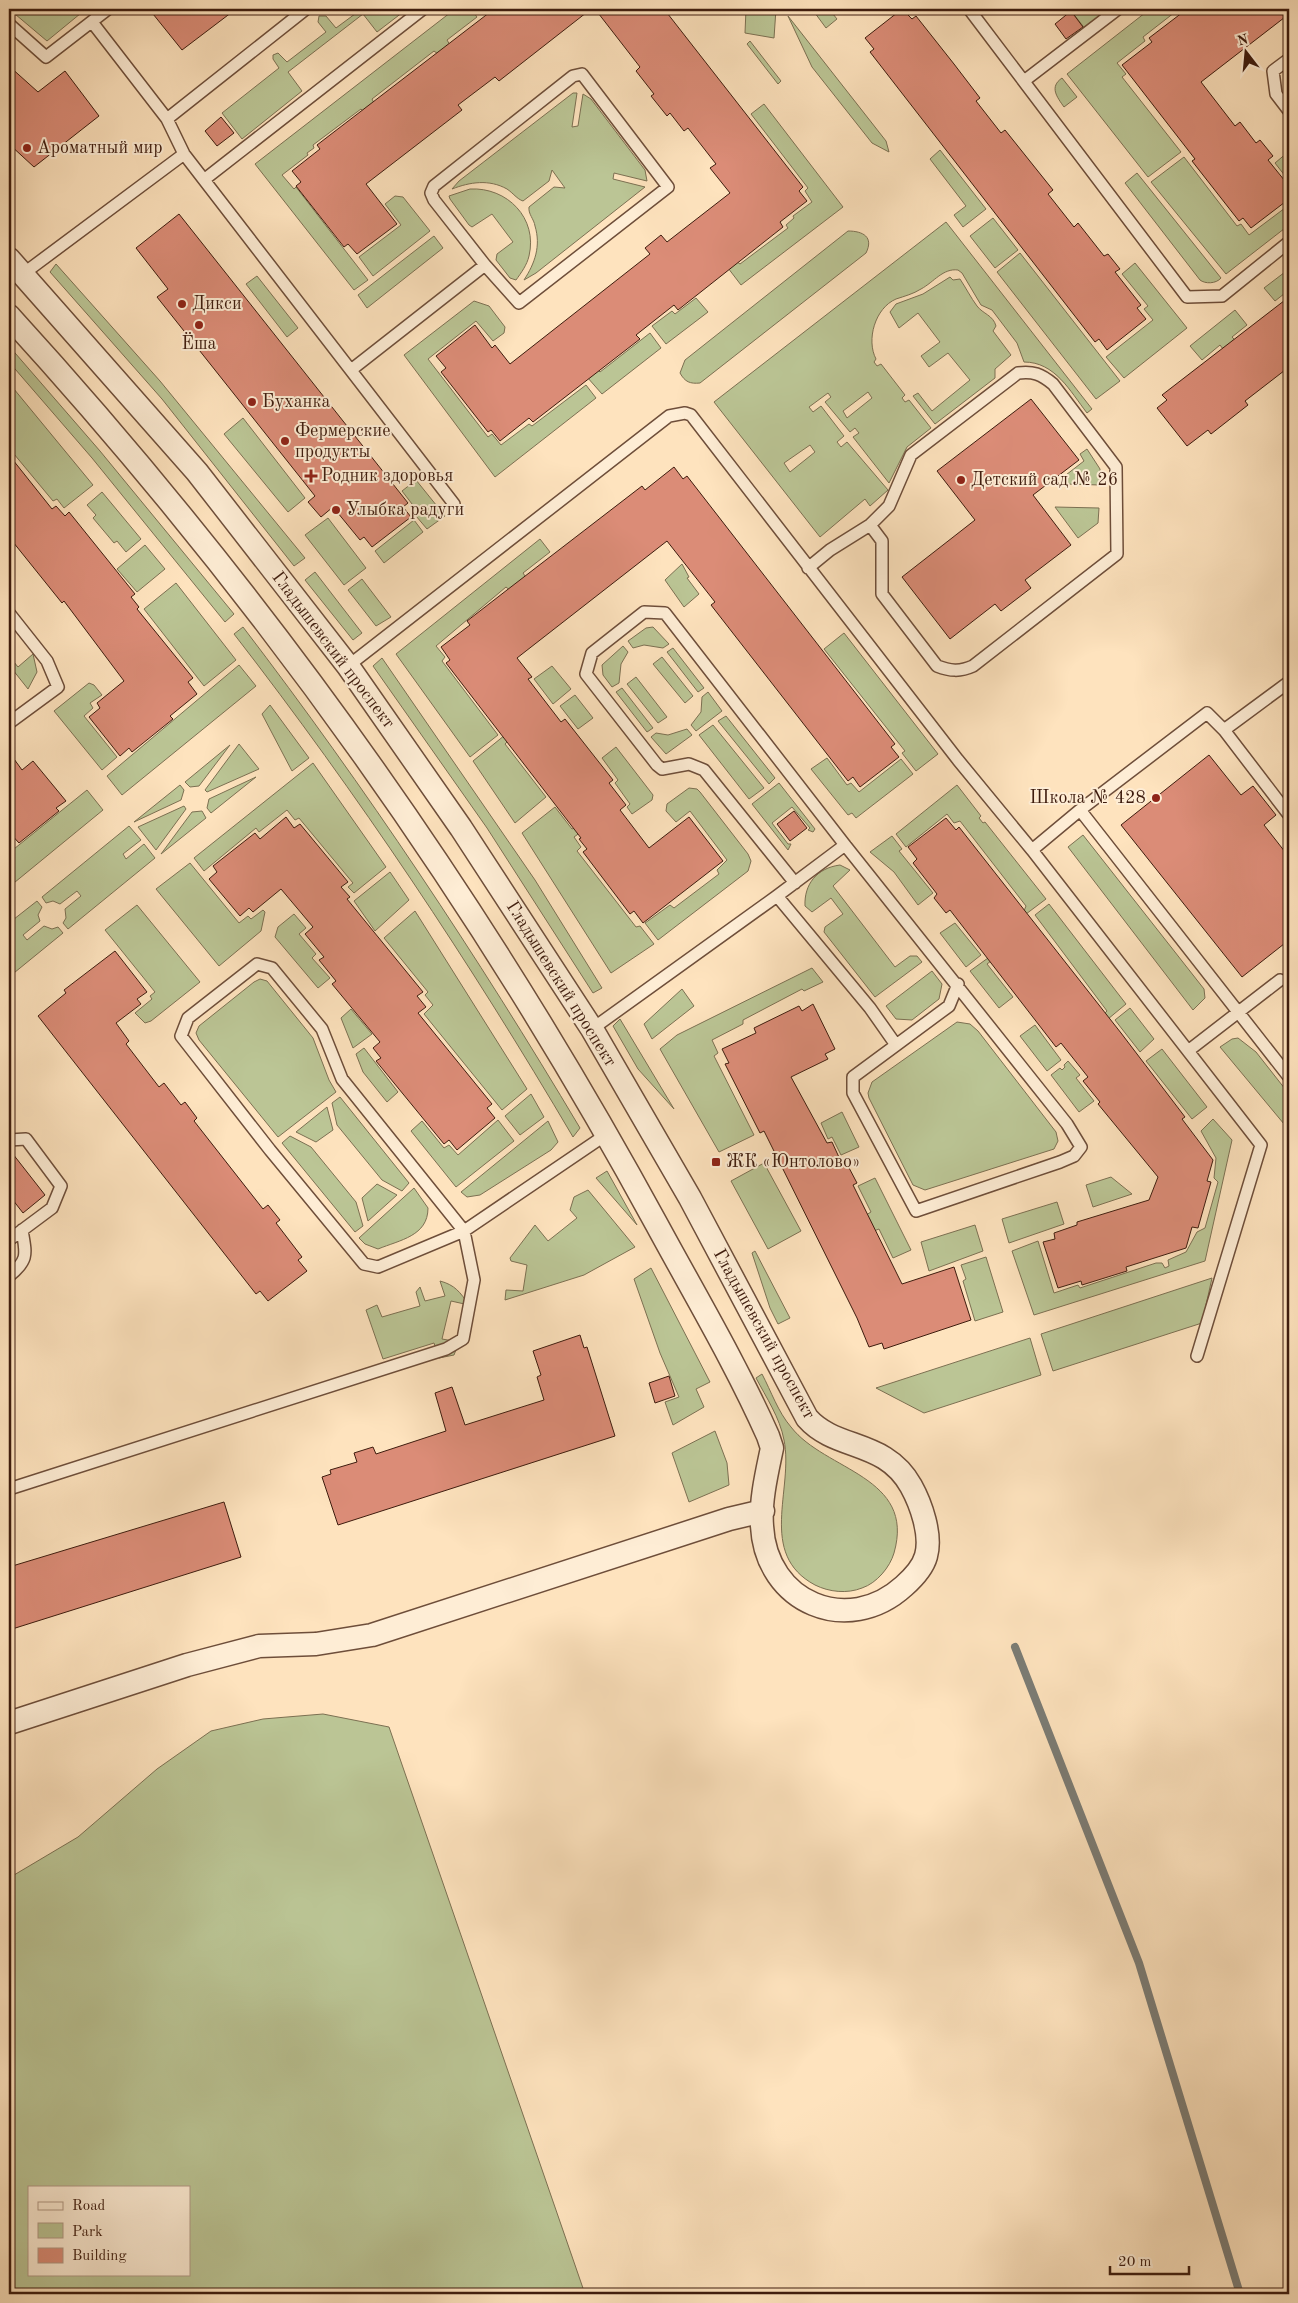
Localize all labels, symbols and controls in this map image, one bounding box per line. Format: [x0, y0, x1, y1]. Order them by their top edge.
north arrow [1220, 28, 1270, 78]
text: N [1236, 32, 1250, 49]
place label: Ароматный мир [37, 139, 163, 157]
marker: Ароматный мир [21, 142, 33, 154]
place label: Дикси [192, 295, 242, 313]
marker: Дикси [176, 298, 188, 310]
marker: Ёша [193, 319, 205, 331]
place label: Ёша [181, 332, 217, 353]
place label: Буханка [262, 393, 330, 411]
marker: Буханка [246, 396, 258, 408]
place label: Фермерские продукты [295, 422, 391, 461]
marker: Фермерские продукты [279, 435, 291, 447]
place label: Родник здоровья [321, 467, 453, 485]
marker: Родник здоровья [305, 470, 317, 482]
place label: Детский сад № 26 [971, 471, 1118, 489]
marker: Детский сад № 26 [955, 474, 967, 486]
place label: Улыбка радуги [346, 501, 464, 519]
marker: Улыбка радуги [330, 504, 342, 516]
street label: Гладышевский проспект [268, 568, 398, 732]
place label: Школа № 428 [1030, 789, 1146, 807]
marker: Школа № 428 [1150, 792, 1162, 804]
street label: Гладышевский проспект [503, 898, 619, 1070]
place label: ЖК «Юнтолово» [726, 1153, 860, 1171]
marker: ЖК «Юнтолово» [710, 1156, 722, 1168]
street label: Гладышевский проспект [710, 1246, 818, 1422]
legend [28, 2186, 190, 2276]
text: Road [72, 2199, 106, 2214]
text: Park [72, 2225, 103, 2240]
scale bar [1110, 2243, 1189, 2275]
text: Building [72, 2249, 127, 2264]
text: 20 m [1118, 2255, 1152, 2270]

